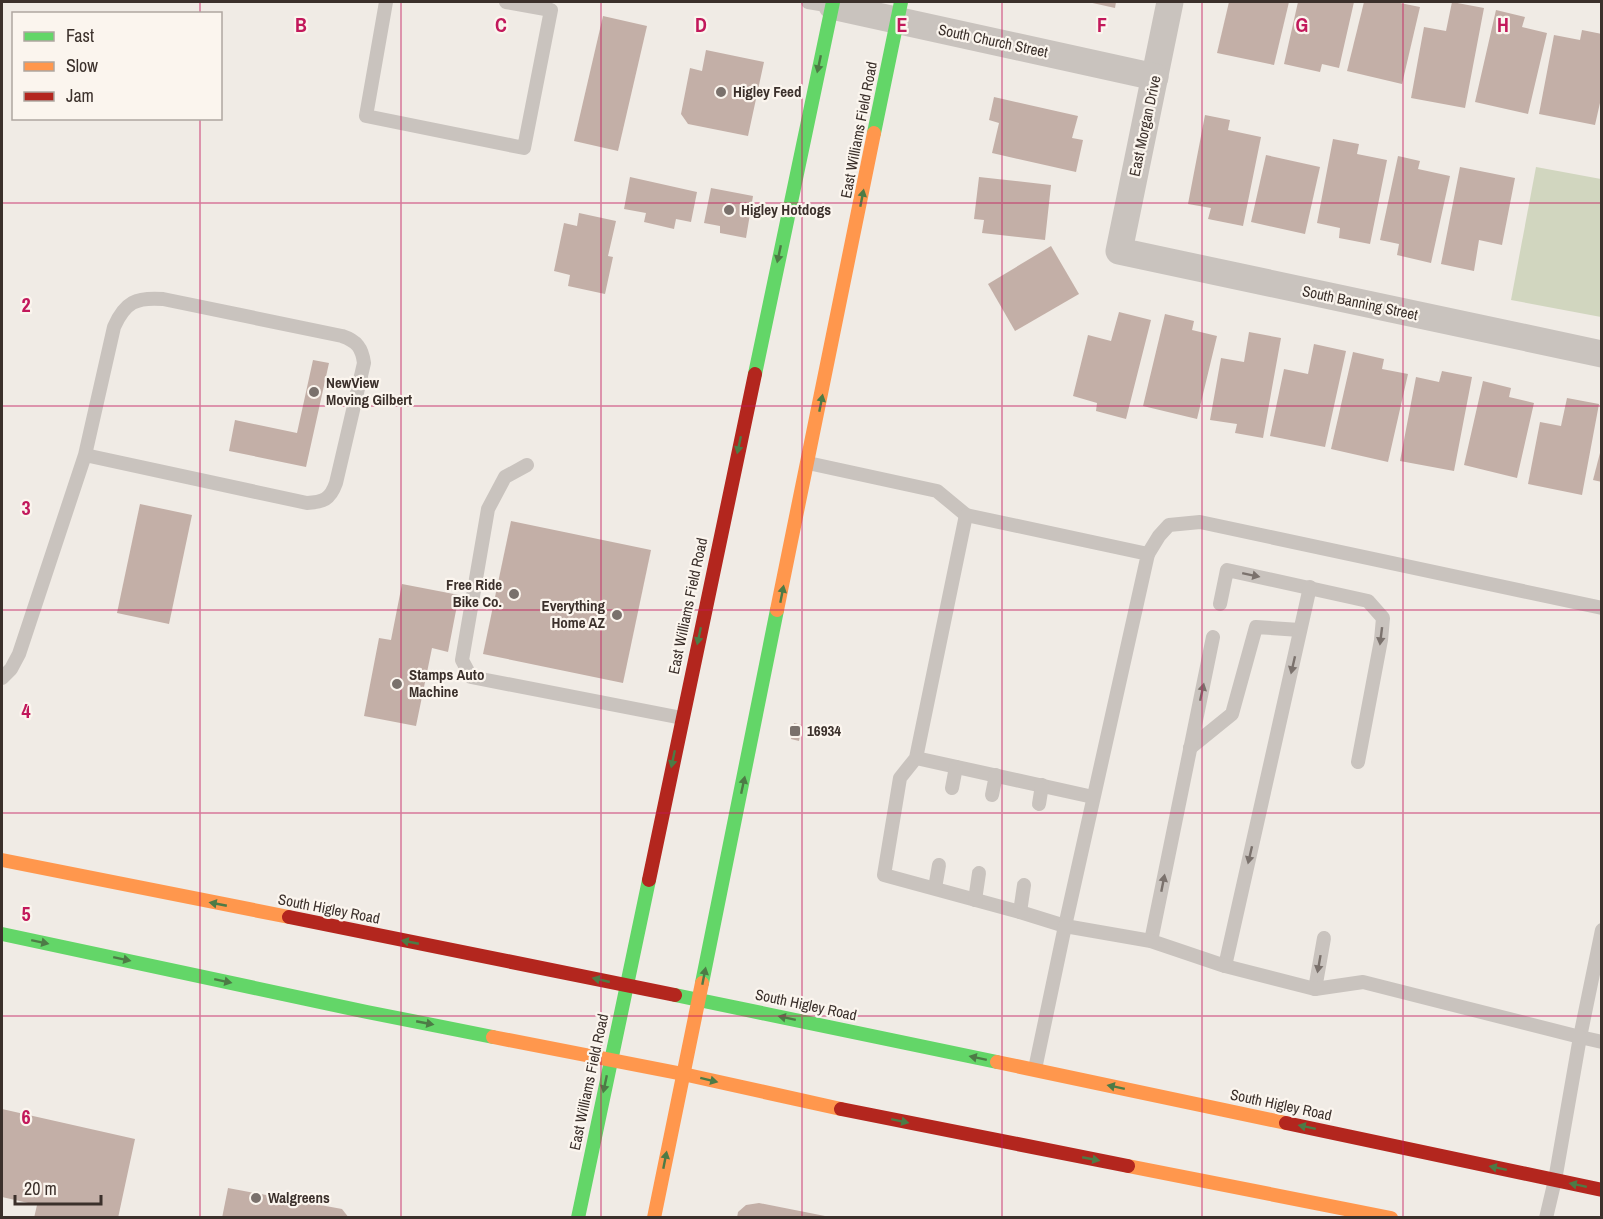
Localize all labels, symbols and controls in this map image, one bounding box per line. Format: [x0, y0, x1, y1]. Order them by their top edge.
text: B [295, 11, 307, 38]
text: C [495, 11, 507, 38]
text: D [695, 11, 707, 38]
text: E [897, 11, 908, 38]
text: F [1097, 11, 1107, 38]
text: G [1296, 11, 1308, 38]
text: H [1497, 11, 1509, 38]
legend [12, 12, 222, 120]
street label: South Church Street [936, 19, 1050, 62]
text: Fast [66, 23, 94, 48]
text: Slow [66, 53, 98, 78]
one-way arrow [814, 54, 824, 73]
street label: East Williams Field Road [835, 60, 882, 200]
street label: East Morgan Drive [1124, 73, 1165, 178]
place label: Higley Feed [733, 81, 801, 102]
text: Jam [66, 83, 94, 108]
marker: Higley Feed [714, 85, 728, 99]
one-way arrow [858, 188, 867, 207]
place label: Higley Hotdogs [741, 199, 831, 220]
marker: Higley Hotdogs [722, 203, 736, 217]
one-way arrow [774, 245, 783, 264]
street label: South Banning Street [1300, 280, 1420, 325]
text: 2 [21, 291, 31, 318]
place label: NewView Moving Gilbert [326, 372, 412, 410]
marker: NewView Moving Gilbert [307, 385, 321, 399]
one-way arrow [817, 393, 826, 412]
one-way arrow [734, 436, 743, 455]
text: 3 [21, 494, 31, 521]
street label: East Williams Field Road [663, 536, 712, 676]
one-way arrow [1241, 571, 1260, 580]
place label: Free Ride Bike Co. [446, 574, 502, 612]
one-way arrow [778, 584, 787, 603]
marker: Free Ride Bike Co. [507, 587, 521, 601]
place label: Everything Home AZ [541, 595, 605, 633]
marker: Everything Home AZ [610, 608, 624, 622]
one-way arrow [693, 627, 703, 645]
one-way arrow [1376, 627, 1386, 646]
one-way arrow [1287, 655, 1297, 674]
place label: Stamps Auto Machine [409, 664, 484, 702]
marker: Stamps Auto Machine [390, 677, 404, 691]
one-way arrow [1198, 682, 1207, 701]
text: 4 [21, 697, 31, 724]
place label: 16934 [807, 720, 841, 741]
marker: 16934 [788, 724, 802, 738]
one-way arrow [668, 749, 677, 768]
one-way arrow [739, 775, 748, 794]
one-way arrow [1245, 846, 1254, 865]
one-way arrow [1159, 874, 1168, 893]
street label: South Higley Road [276, 888, 382, 929]
one-way arrow [209, 898, 228, 908]
text: 5 [21, 900, 31, 927]
one-way arrow [400, 937, 419, 946]
one-way arrow [31, 938, 50, 947]
one-way arrow [1314, 954, 1323, 973]
one-way arrow [113, 955, 132, 965]
one-way arrow [700, 966, 709, 985]
one-way arrow [591, 975, 610, 984]
one-way arrow [214, 977, 233, 986]
street label: South Higley Road [753, 984, 859, 1026]
street label: East Williams Field Road [564, 1012, 613, 1152]
one-way arrow [777, 1013, 796, 1022]
one-way arrow [415, 1019, 434, 1028]
one-way arrow [968, 1052, 987, 1062]
one-way arrow [600, 1075, 610, 1093]
one-way arrow [700, 1076, 718, 1086]
one-way arrow [1107, 1081, 1125, 1091]
street label: South Higley Road [1228, 1084, 1334, 1126]
text: 6 [21, 1103, 31, 1130]
one-way arrow [890, 1116, 909, 1126]
one-way arrow [1298, 1122, 1316, 1132]
one-way arrow [661, 1150, 670, 1169]
one-way arrow [1082, 1155, 1101, 1164]
one-way arrow [1488, 1163, 1507, 1172]
scale bar [15, 1168, 100, 1206]
text: 20 m [24, 1176, 57, 1201]
one-way arrow [1568, 1180, 1587, 1189]
place label: Walgreens [268, 1187, 330, 1208]
marker: Walgreens [249, 1191, 263, 1205]

